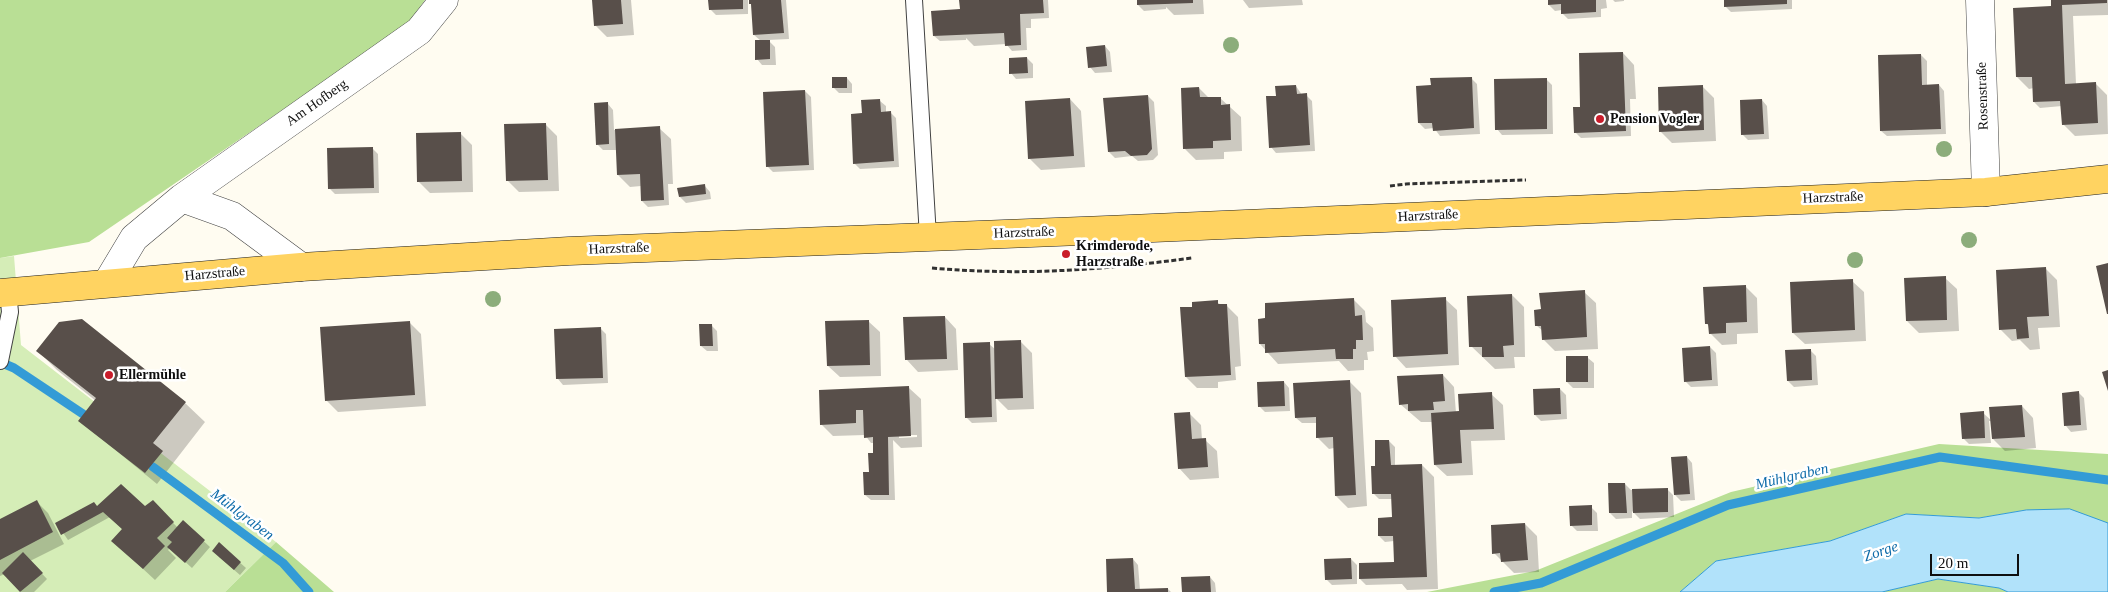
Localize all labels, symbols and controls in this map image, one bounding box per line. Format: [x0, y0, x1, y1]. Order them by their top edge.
street label: Rosenstraße [1973, 62, 1993, 130]
street label: Am Hofberg [283, 76, 351, 130]
place label: Pension Vogler [1610, 111, 1699, 127]
marker: Pension Vogler [1594, 113, 1606, 125]
street label: Harzstraße [1802, 189, 1864, 207]
street label: Harzstraße [1397, 206, 1459, 226]
street label: Harzstraße [993, 224, 1055, 242]
place label: Krimderode, Harzstraße [1076, 238, 1153, 270]
street label: Harzstraße [588, 240, 650, 258]
marker: Krimderode, Harzstraße [1060, 248, 1072, 260]
street label: Harzstraße [184, 263, 246, 285]
place label: Ellermühle [119, 367, 186, 383]
marker: Ellermühle [103, 369, 115, 381]
water label: Mühlgraben [1754, 460, 1830, 494]
water label: Mühlgraben [207, 485, 277, 545]
water label: Zorge [1861, 538, 1901, 566]
scale bar [1933, 544, 2022, 576]
text: 20 m [1938, 555, 1968, 571]

